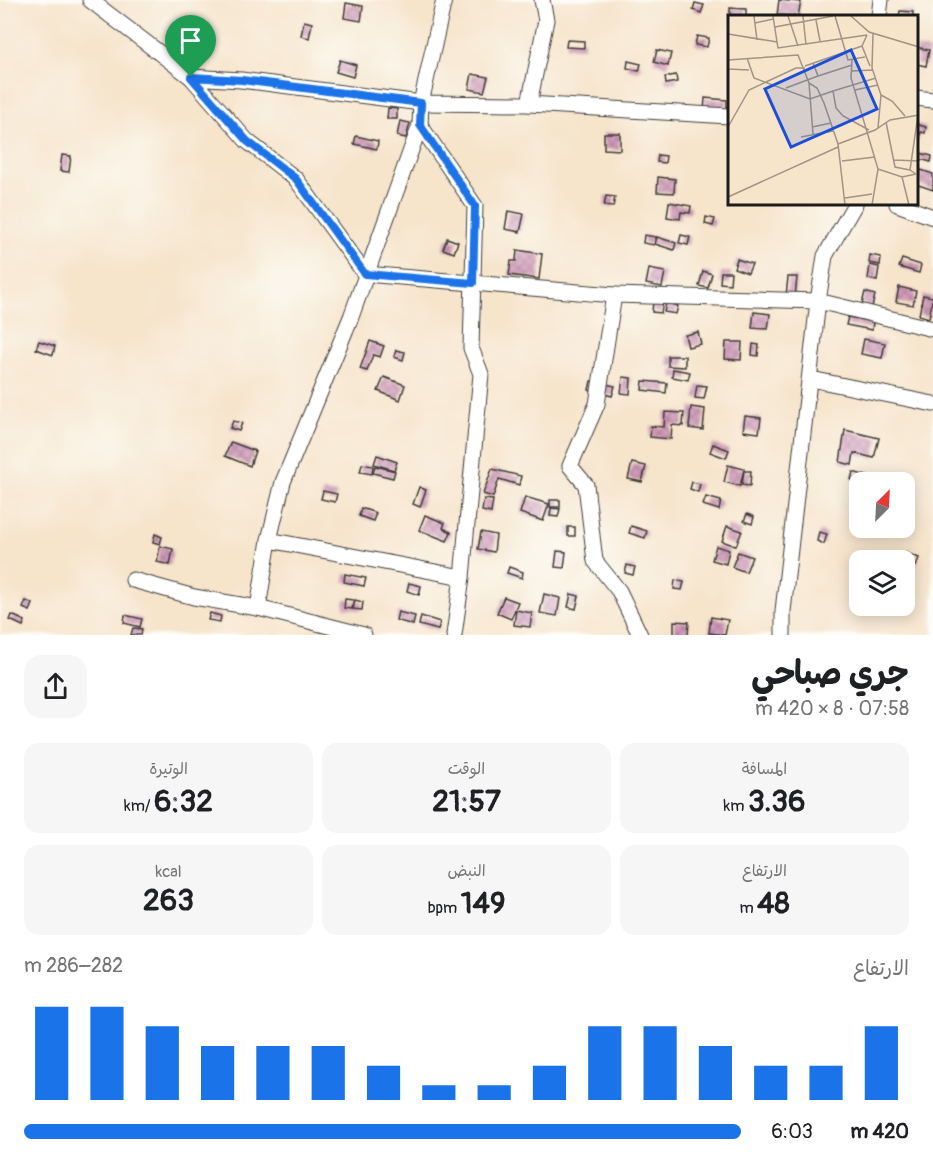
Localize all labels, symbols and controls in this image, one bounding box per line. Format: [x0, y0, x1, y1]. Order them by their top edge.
pin [165, 15, 216, 77]
inset map [728, 15, 918, 206]
icon: arrive [174, 24, 207, 57]
north arrow [849, 472, 915, 538]
map controls [849, 472, 915, 616]
button: layers [849, 550, 915, 616]
text: جري صباحي [751, 653, 909, 694]
button: share [24, 655, 87, 718]
text: 07:58 · 8 × 420 m [755, 696, 909, 721]
text: الوتيرة [149, 759, 188, 779]
text: الوقت [448, 759, 485, 779]
text: المسافة [742, 759, 787, 779]
text: 6:32 [154, 783, 213, 820]
text: 21:57 [432, 783, 501, 820]
text: 3.36 [748, 783, 805, 820]
text: /km [124, 796, 154, 816]
text: km [724, 796, 748, 816]
text: النبض [447, 861, 486, 881]
text: الارتفاع [742, 861, 787, 881]
text: kcal [155, 862, 182, 882]
text: 263 [143, 882, 194, 919]
text: 149 [461, 885, 505, 922]
text: 48 [757, 885, 790, 922]
text: bpm [428, 898, 461, 918]
text: m [739, 898, 757, 918]
text: 282–286 m [24, 953, 123, 978]
text: الارتفاع [853, 956, 909, 981]
text: 6:03 [771, 1119, 813, 1144]
text: 420 m [850, 1119, 909, 1144]

